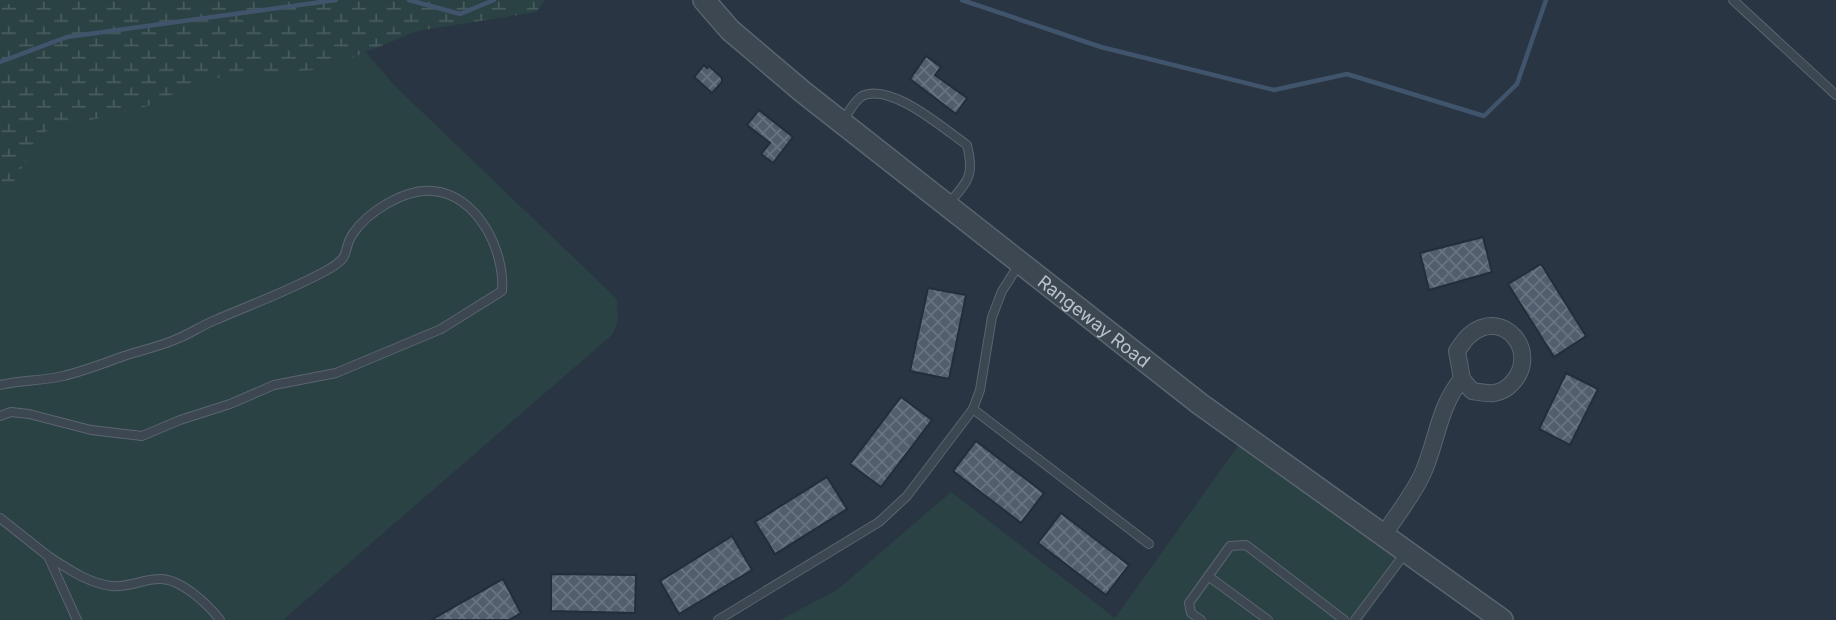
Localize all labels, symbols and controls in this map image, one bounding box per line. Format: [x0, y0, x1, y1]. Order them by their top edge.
street label: Rangeway Road [1034, 270, 1155, 371]

